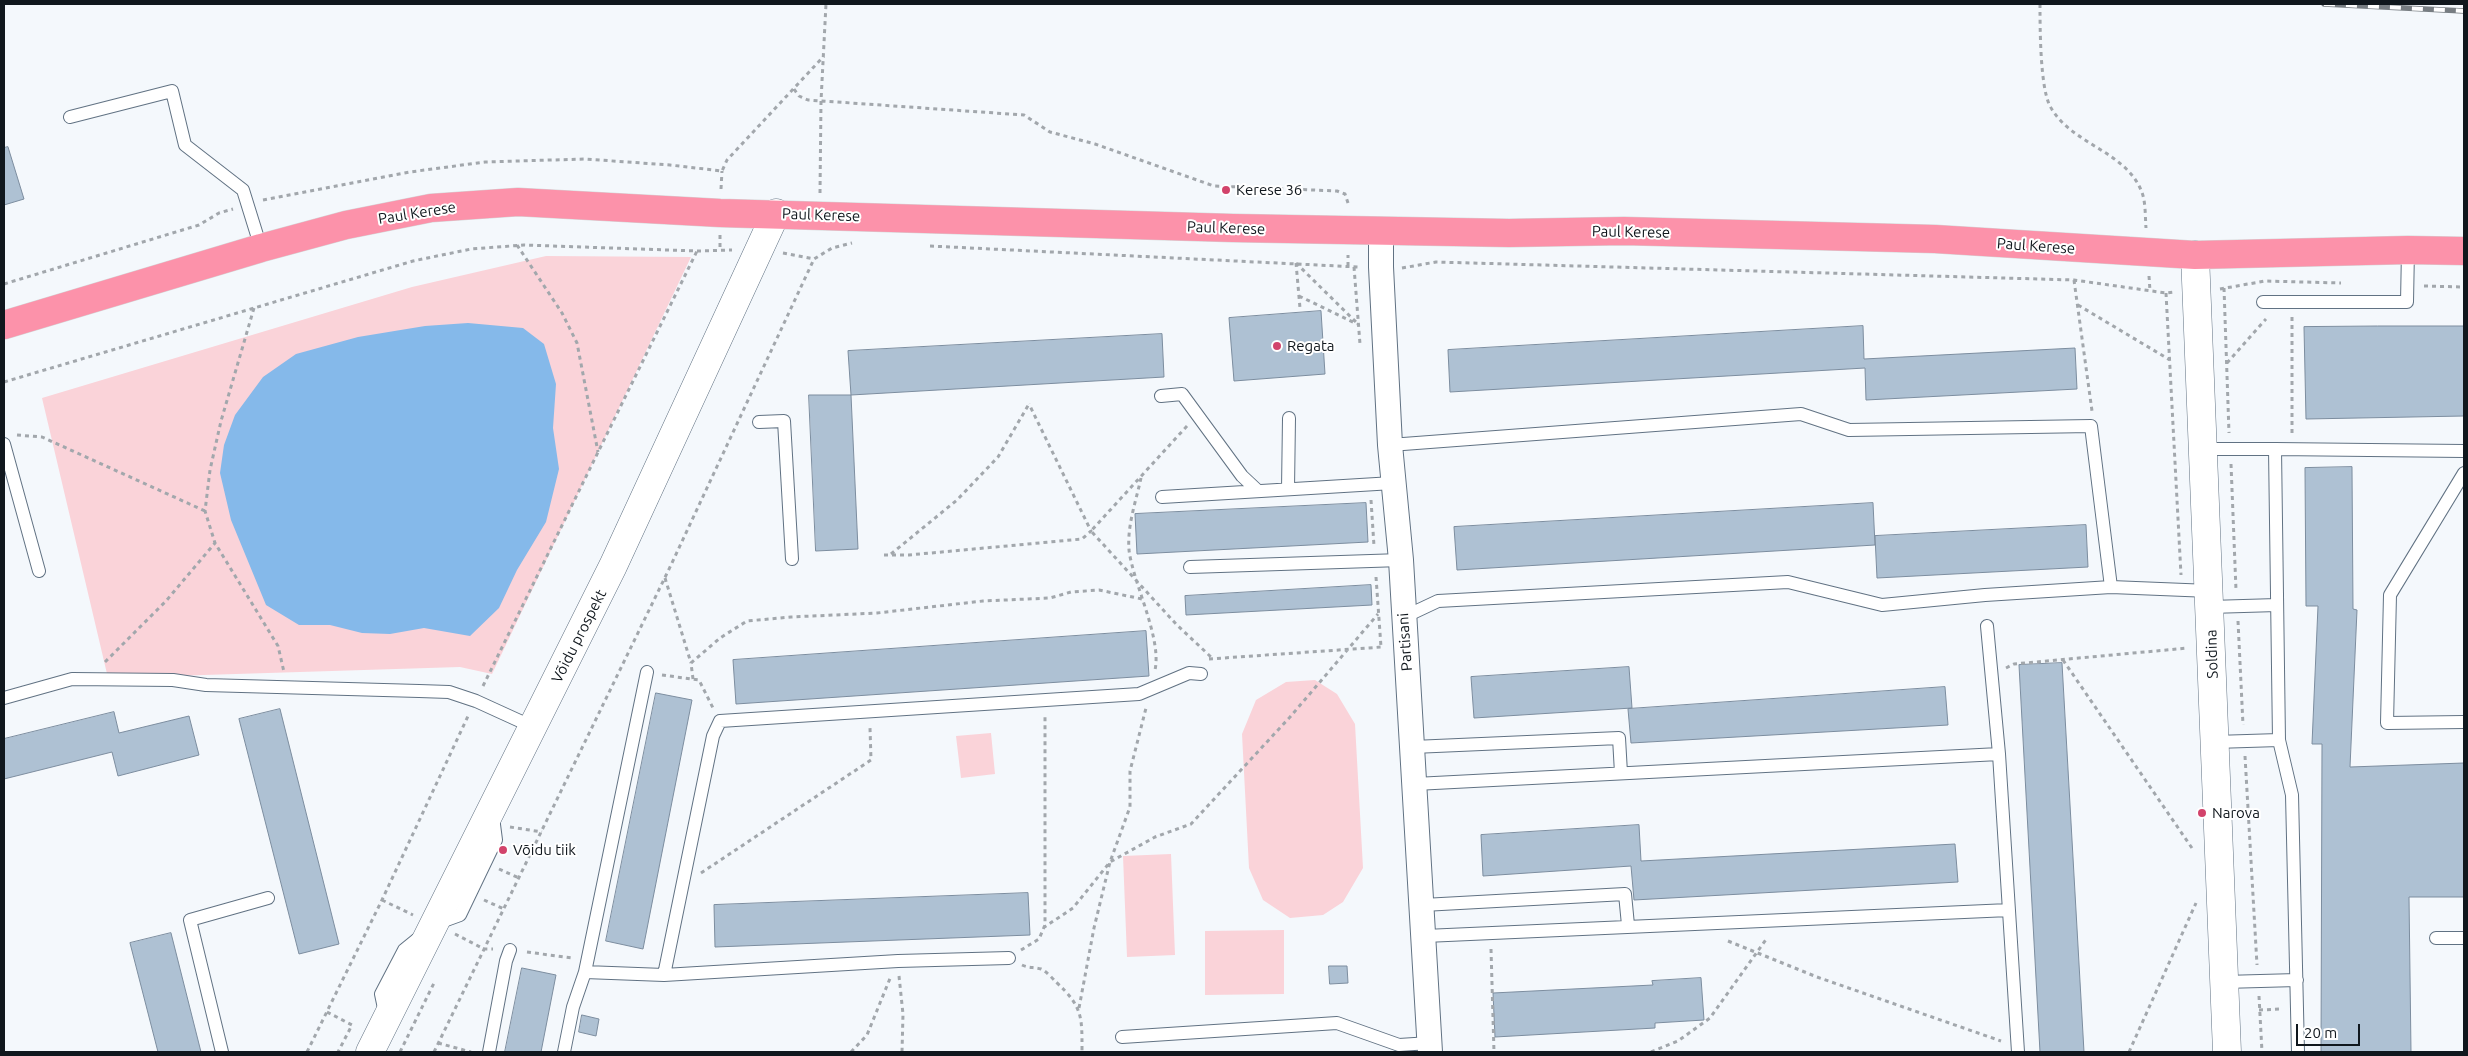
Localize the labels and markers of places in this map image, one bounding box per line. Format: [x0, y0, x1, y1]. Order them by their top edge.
place label: Kerese 36 [1236, 181, 1302, 199]
marker: Kerese 36 [1220, 184, 1232, 196]
place label: Regata [1287, 337, 1335, 355]
marker: Regata [1271, 340, 1283, 352]
place label: Narova [2212, 804, 2260, 822]
marker: Narova [2196, 807, 2208, 819]
place label: Võidu tiik [513, 841, 576, 859]
marker: Võidu tiik [497, 844, 509, 856]

